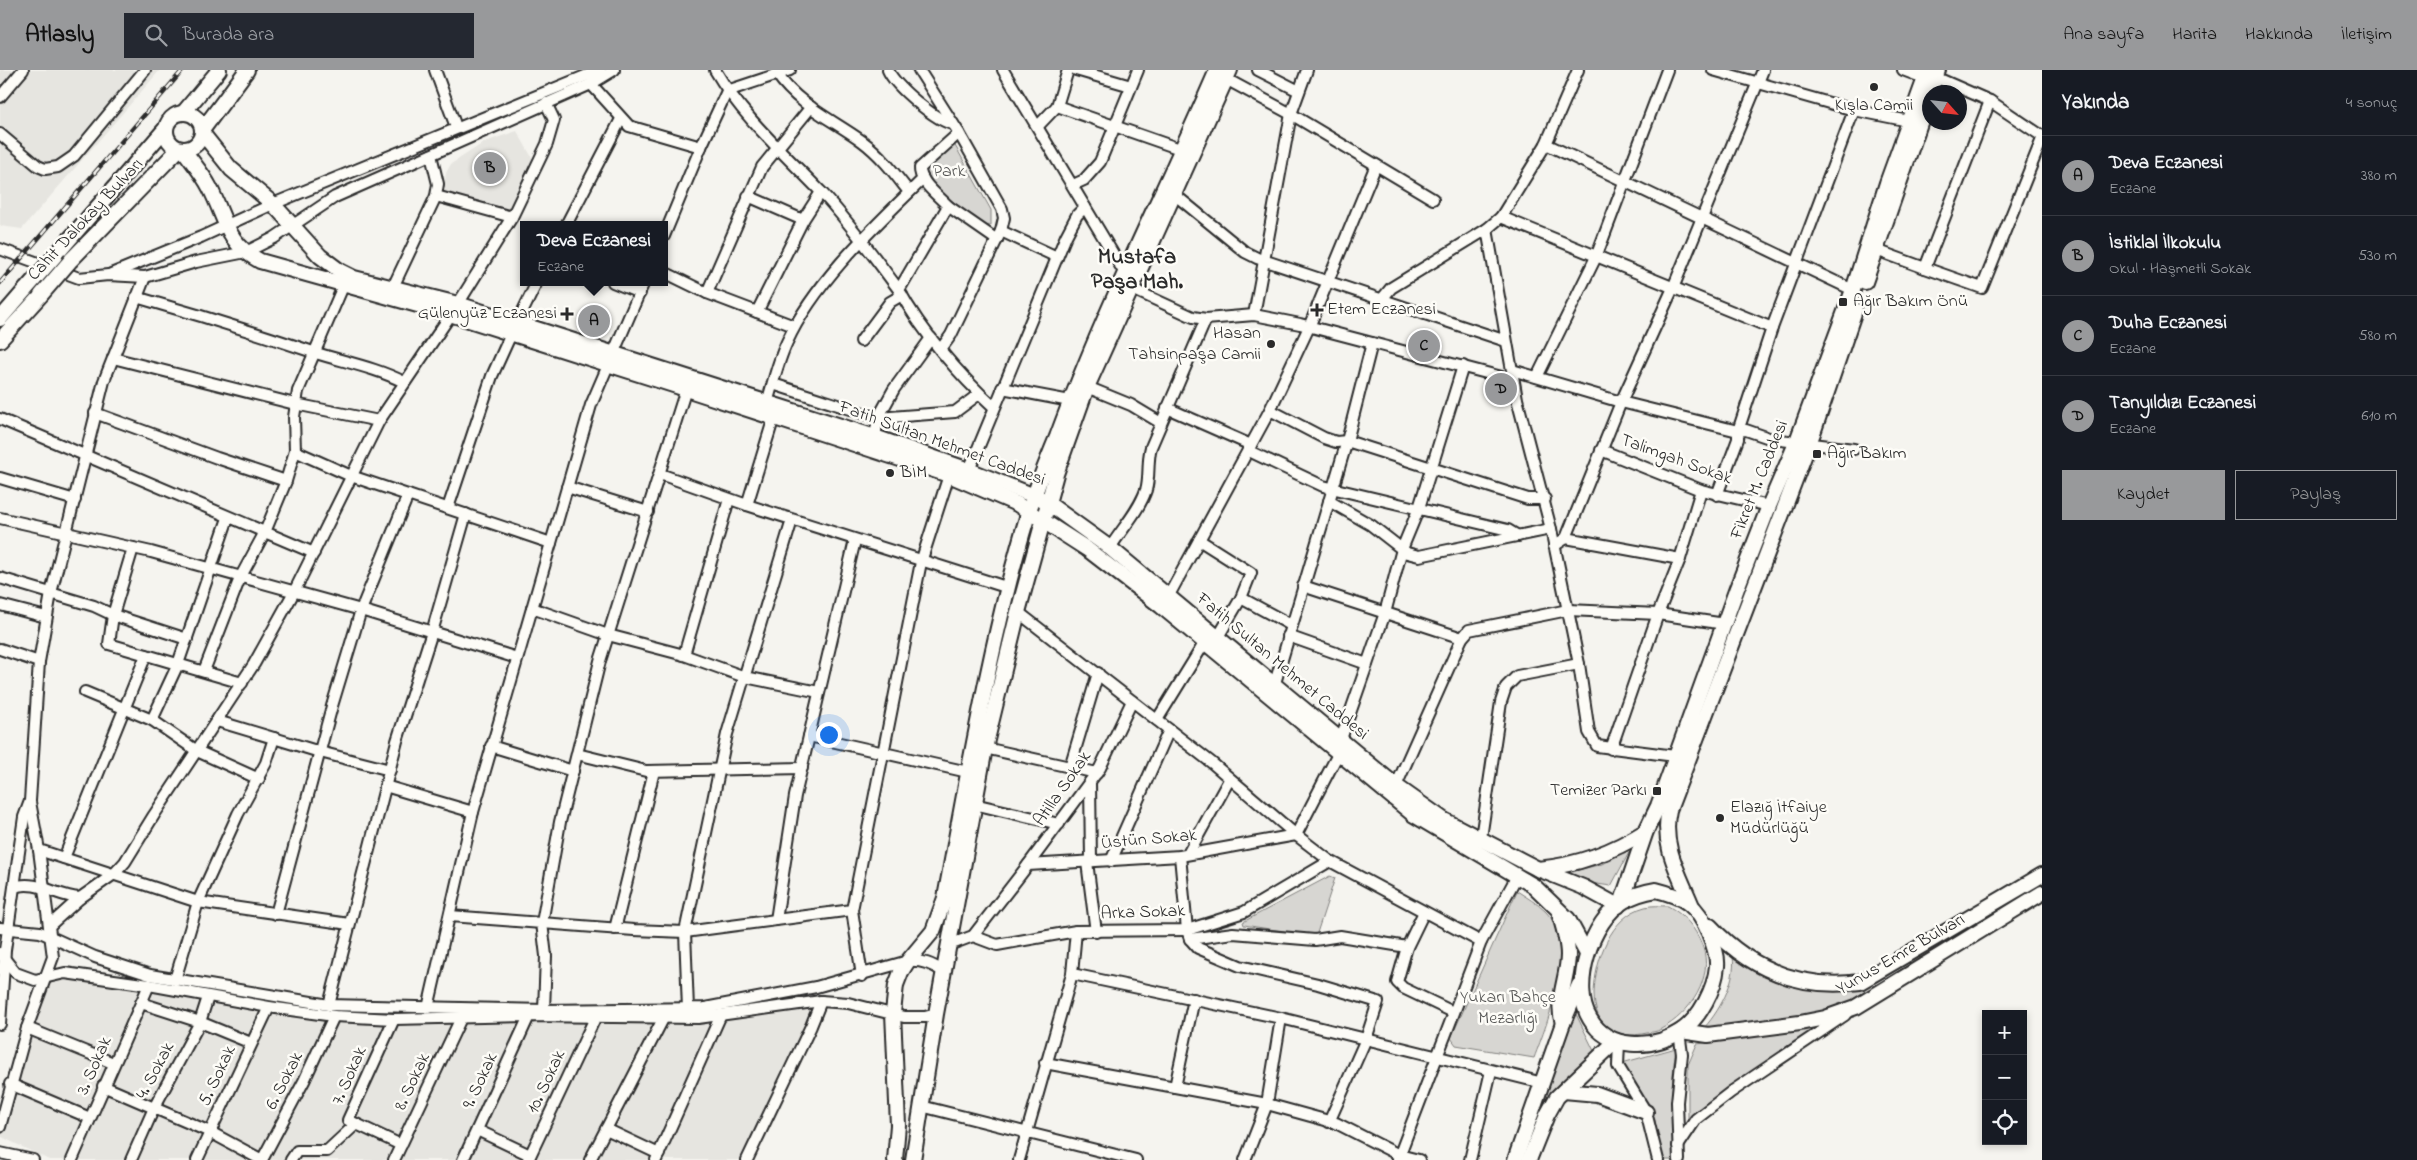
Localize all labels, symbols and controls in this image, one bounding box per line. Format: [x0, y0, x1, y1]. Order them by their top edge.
search box [124, 13, 474, 58]
text: Atlasly [25, 18, 94, 53]
icon: search [142, 21, 170, 49]
text: Burada ara [182, 22, 274, 49]
text: Ana sayfa [2063, 22, 2144, 48]
text: Harita [2172, 22, 2217, 48]
text: Hakkında [2245, 22, 2313, 48]
text: İletişim [2341, 22, 2392, 48]
marker: Kışla Camii [1868, 81, 1880, 93]
north arrow [1922, 85, 1967, 130]
text: Yakında [2062, 88, 2129, 118]
text: 4 sonuç [2346, 91, 2397, 115]
place label: Kışla Camii [1835, 93, 1913, 119]
pin: B [474, 149, 506, 187]
text: Deva Eczanesi [2109, 150, 2223, 177]
street label: Cahit Dalokay Bulvarı [22, 153, 150, 287]
park label: Park [933, 159, 965, 185]
text: A [2073, 164, 2083, 188]
text: 380 m [2361, 164, 2397, 188]
text: Eczane [2109, 177, 2156, 201]
popup [520, 221, 668, 286]
text: Deva Eczanesi [537, 228, 651, 255]
text: İstiklal İlkokulu [2109, 230, 2221, 257]
district label: Mustafa Paşa Mah. [1091, 242, 1184, 299]
text: B [2073, 244, 2083, 268]
text: 530 m [2358, 244, 2397, 268]
text: Eczane [537, 255, 584, 279]
text: Okul · Haşmetli Sokak [2109, 257, 2251, 281]
place label: Ağır Bakım Önü [1853, 289, 1968, 316]
marker: Ağır Bakım Önü [1837, 296, 1849, 308]
place label: Etem Eczanesi [1327, 297, 1436, 323]
place label: Gülenyüz Eczanesi [418, 301, 557, 327]
pin: A [578, 302, 610, 340]
marker: Etem Eczanesi [1311, 304, 1323, 316]
marker: Gülenyüz Eczanesi [561, 308, 573, 320]
text: Duha Eczanesi [2109, 310, 2227, 337]
place label: Hasan Tahsinpaşa Camii [1128, 321, 1261, 368]
text: C [2074, 324, 2082, 348]
text: 580 m [2359, 324, 2397, 348]
pin: C [1408, 327, 1440, 365]
text: Eczane [2109, 337, 2156, 361]
marker: Hasan Tahsinpaşa Camii [1265, 338, 1277, 350]
pin: D [1485, 370, 1517, 408]
text: Tanyıldızı Eczanesi [2109, 390, 2256, 417]
street label: Fatih Sultan Mehmet Caddesi [834, 394, 1049, 494]
text: D [2072, 404, 2084, 428]
text: 610 m [2362, 404, 2397, 428]
street label: Fikret M. Caddesi [1724, 417, 1796, 544]
text: Eczane [2109, 417, 2156, 441]
street label: Talimgah Sokak [1616, 428, 1736, 493]
place label: Ağır Bakım [1827, 441, 1906, 468]
marker: Ağır Bakım [1811, 448, 1823, 460]
place label: BİM [899, 460, 927, 486]
marker: BİM [884, 467, 896, 479]
button: Kaydet [2062, 470, 2225, 520]
button: Paylaş [2235, 470, 2397, 520]
street label: Fatih Sultan Mehmet Caddesi [1189, 586, 1374, 747]
your location [816, 722, 842, 748]
street label: Atilla Sokak [1028, 746, 1099, 832]
place label: Temizer Parkı [1550, 778, 1647, 804]
marker: Temizer Parkı [1651, 785, 1663, 797]
place label: Elazığ İtfaiye Müdürlüğü [1730, 795, 1828, 843]
marker: Elazığ İtfaiye Müdürlüğü [1714, 812, 1726, 824]
street label: Üstün Sokak [1100, 823, 1198, 857]
street label: Arka Sokak [1100, 899, 1186, 927]
street label: Yunus Emre Bulvarı [1832, 907, 1970, 1003]
park label: Yukarı Bahçe Mezarlığı [1460, 985, 1557, 1033]
map controls [1982, 1010, 2027, 1145]
button: + [1982, 1010, 2027, 1055]
street label: 3. Sokak [71, 1033, 119, 1099]
street label: 4. Sokak [130, 1038, 182, 1104]
street label: 5. Sokak [193, 1041, 243, 1111]
street label: 7. Sokak [326, 1043, 374, 1109]
street label: 10. Sokak [521, 1046, 573, 1118]
street label: 6. Sokak [259, 1047, 311, 1115]
street label: 9. Sokak [457, 1048, 505, 1113]
street label: 8. Sokak [388, 1049, 438, 1115]
button: − [1982, 1055, 2027, 1100]
button: locate [1982, 1100, 2027, 1145]

